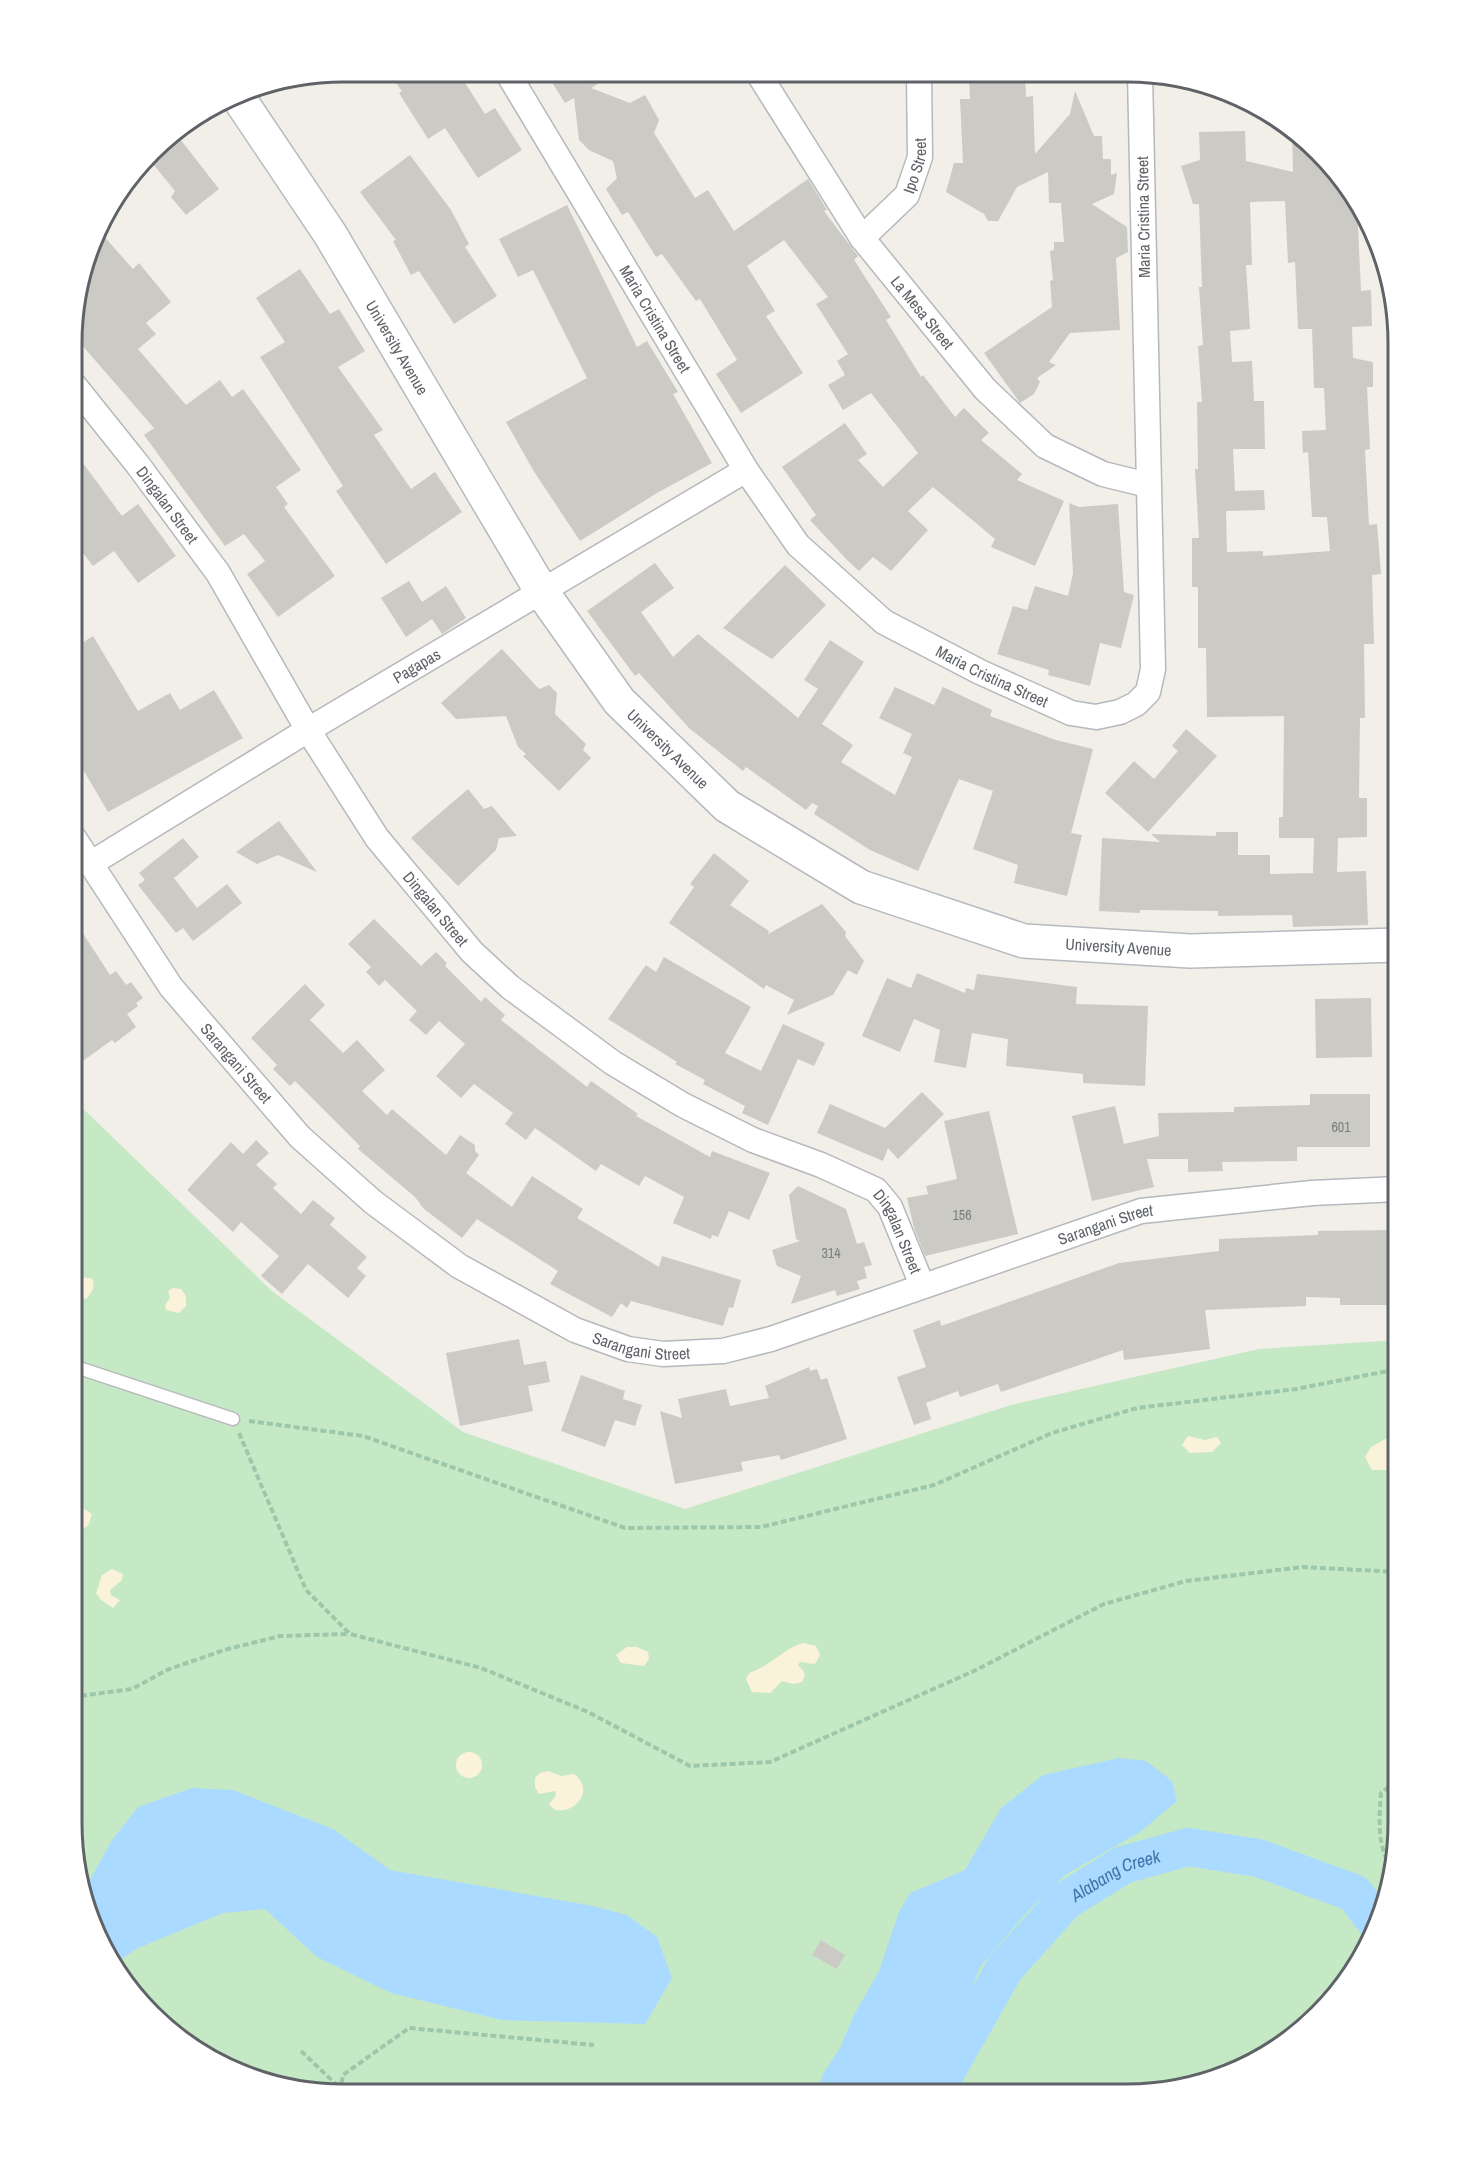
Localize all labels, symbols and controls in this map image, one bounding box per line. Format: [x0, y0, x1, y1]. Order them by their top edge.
street label: Ipo Street [897, 137, 931, 196]
street label: Maria Cristina Street [1131, 156, 1155, 278]
street label: Maria Cristina Street [614, 261, 696, 377]
street label: La Mesa Street [886, 271, 959, 354]
street label: University Avenue [361, 296, 434, 399]
street label: Dingalan Street [131, 462, 204, 548]
street label: Maria Cristina Street [932, 640, 1052, 712]
street label: Pagapas [389, 643, 444, 688]
street label: University Avenue [622, 704, 714, 794]
street label: Dingalan Street [398, 867, 474, 951]
street label: University Avenue [1065, 933, 1172, 961]
street label: Sarangani Street [196, 1018, 277, 1108]
house number: 601 [1331, 1118, 1351, 1136]
street label: Dingalan Street [869, 1184, 927, 1277]
street label: Sarangani Street [1055, 1199, 1154, 1250]
house number: 156 [952, 1206, 972, 1224]
house number: 314 [821, 1244, 841, 1262]
street label: Sarangani Street [589, 1326, 691, 1365]
water label: Alabang Creek [1065, 1843, 1163, 1908]

